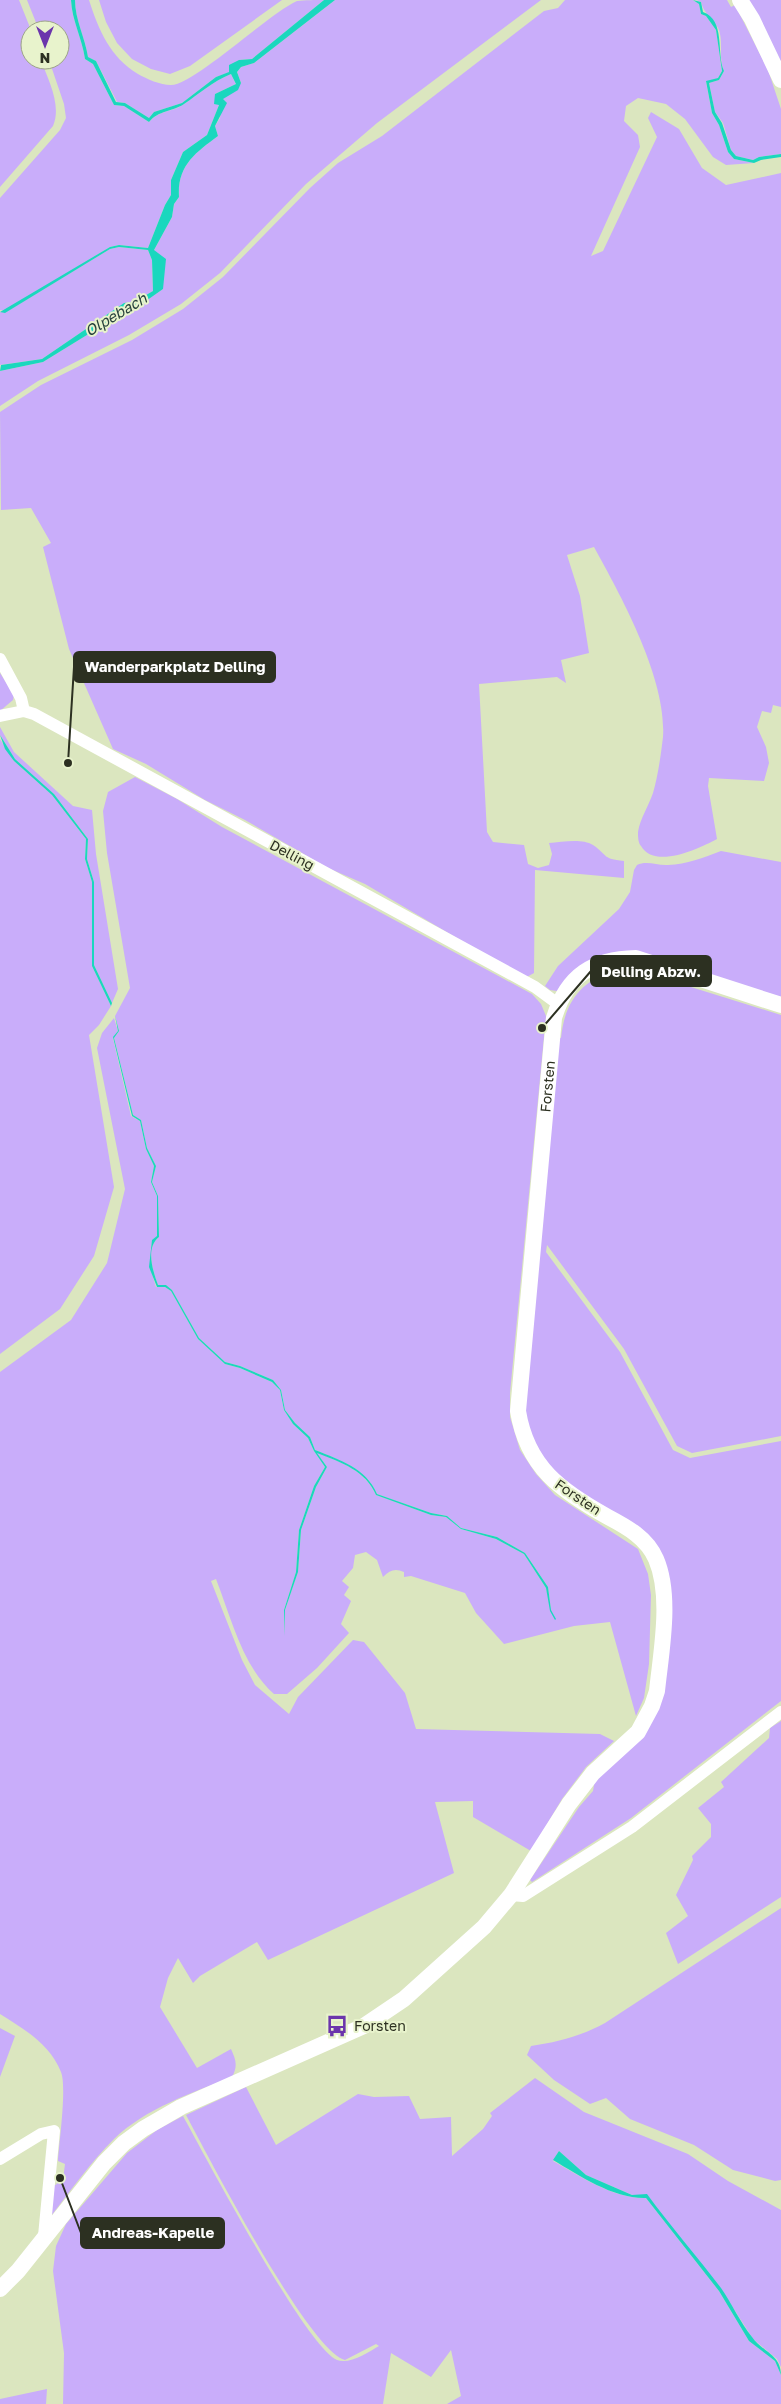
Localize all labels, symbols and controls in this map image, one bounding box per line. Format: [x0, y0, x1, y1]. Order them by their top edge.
north arrow [20, 20, 70, 70]
text: N [40, 50, 50, 67]
water label: Olpebach [81, 288, 150, 340]
callout: Wanderparkplatz Delling [74, 652, 275, 682]
text: Wanderparkplatz Delling [84, 657, 266, 675]
street label: Delling [267, 836, 317, 873]
callout: Delling Abzw. [591, 956, 711, 986]
text: Delling Abzw. [601, 962, 701, 980]
street label: Forsten [536, 1060, 558, 1113]
street label: Forsten [552, 1475, 605, 1518]
bus stop icon: Forsten [324, 2013, 350, 2039]
place label: Forsten [354, 2017, 406, 2034]
callout: Andreas-Kapelle [81, 2218, 224, 2248]
text: Andreas-Kapelle [92, 2223, 214, 2241]

